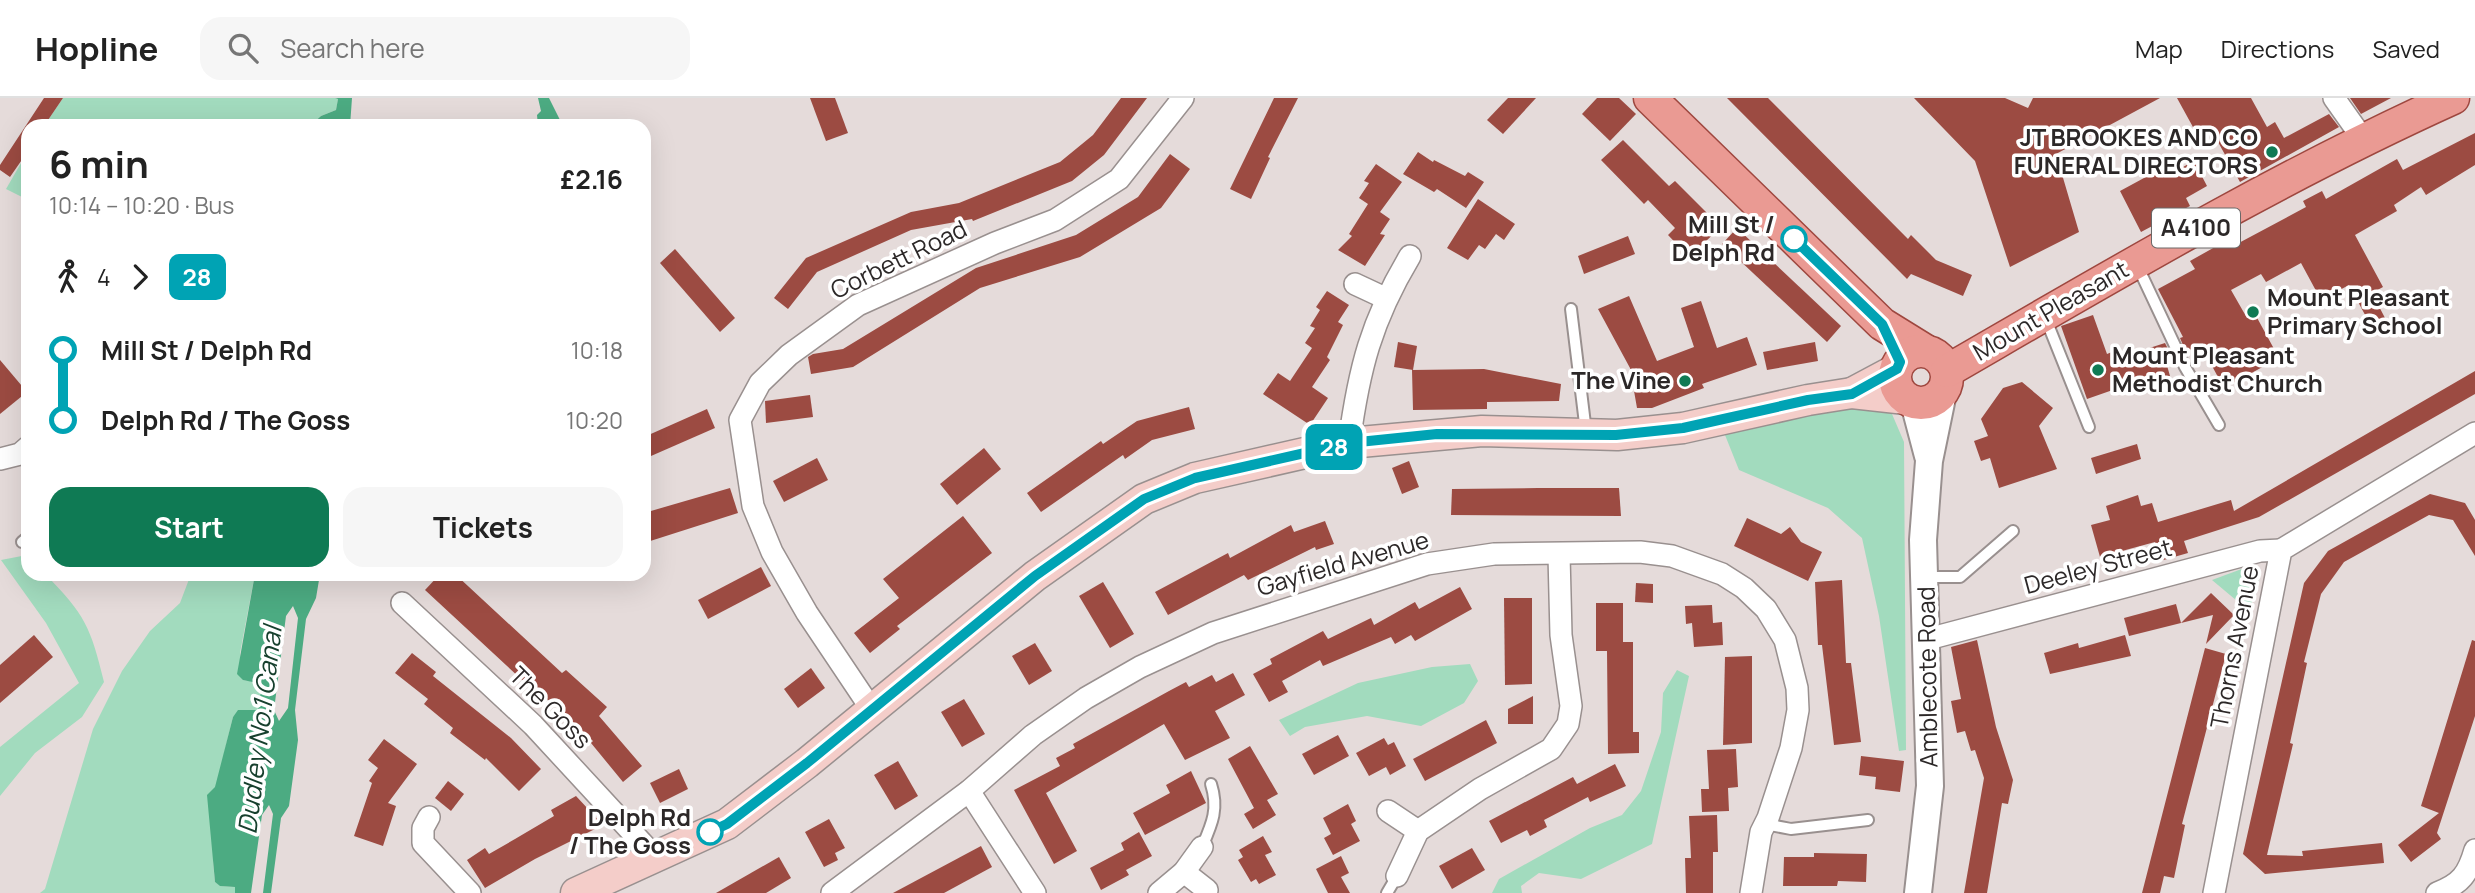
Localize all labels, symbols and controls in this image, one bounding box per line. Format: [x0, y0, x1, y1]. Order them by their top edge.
search box [200, 17, 690, 80]
text: Hopline [35, 26, 158, 71]
icon: search [224, 29, 262, 67]
text: Search here [280, 30, 425, 66]
text: Map [2135, 32, 2183, 65]
text: Directions [2221, 32, 2334, 65]
text: Saved [2372, 32, 2440, 65]
place label: JT BROOKES AND CO FUNERAL DIRECTORS [2014, 120, 2258, 181]
text: 6 min [49, 137, 149, 189]
marker: JT BROOKES AND CO FUNERAL DIRECTORS [2264, 144, 2280, 160]
text: £2.16 [560, 161, 623, 197]
text: 10:14 – 10:20 · Bus [49, 189, 234, 221]
place label: Mill St / Delph Rd [1672, 207, 1775, 268]
road number: A4100 [2152, 209, 2240, 248]
street label: Corbett Road [825, 211, 972, 306]
marker: Mill St / Delph Rd [1781, 226, 1807, 252]
street label: Mount Pleasant [1967, 252, 2134, 368]
icon: walk [49, 258, 87, 296]
icon: forward [121, 258, 159, 296]
text: 28 [183, 260, 212, 293]
text: 4 [97, 261, 111, 293]
place label: Mount Pleasant Primary School [2267, 280, 2450, 341]
marker: Mount Pleasant Primary School [2245, 304, 2261, 320]
text: Mill St / Delph Rd [101, 332, 312, 368]
text: 10:18 [571, 334, 623, 366]
place label: Mount Pleasant Methodist Church [2112, 338, 2323, 399]
marker: Mount Pleasant Methodist Church [2090, 362, 2106, 378]
place label: The Vine [1571, 363, 1671, 396]
marker: The Vine [1677, 373, 1693, 389]
text: Delph Rd / The Goss [101, 402, 350, 438]
text: 10:20 [566, 404, 623, 436]
line badge: 28 [1302, 424, 1366, 470]
text: 28 [1320, 430, 1349, 463]
button: Start [49, 487, 329, 567]
button: Tickets [343, 487, 623, 567]
street label: Gayfield Avenue [1253, 522, 1432, 603]
street label: Deeley Street [2020, 530, 2175, 601]
street label: Thorns Avenue [2202, 562, 2265, 731]
street label: Amblecote Road [1908, 586, 1945, 768]
water label: Dudley No.1 Canal [228, 621, 290, 836]
street label: The Goss [503, 659, 599, 755]
place label: Delph Rd / The Goss [569, 800, 691, 861]
marker: Delph Rd / The Goss [697, 819, 723, 845]

